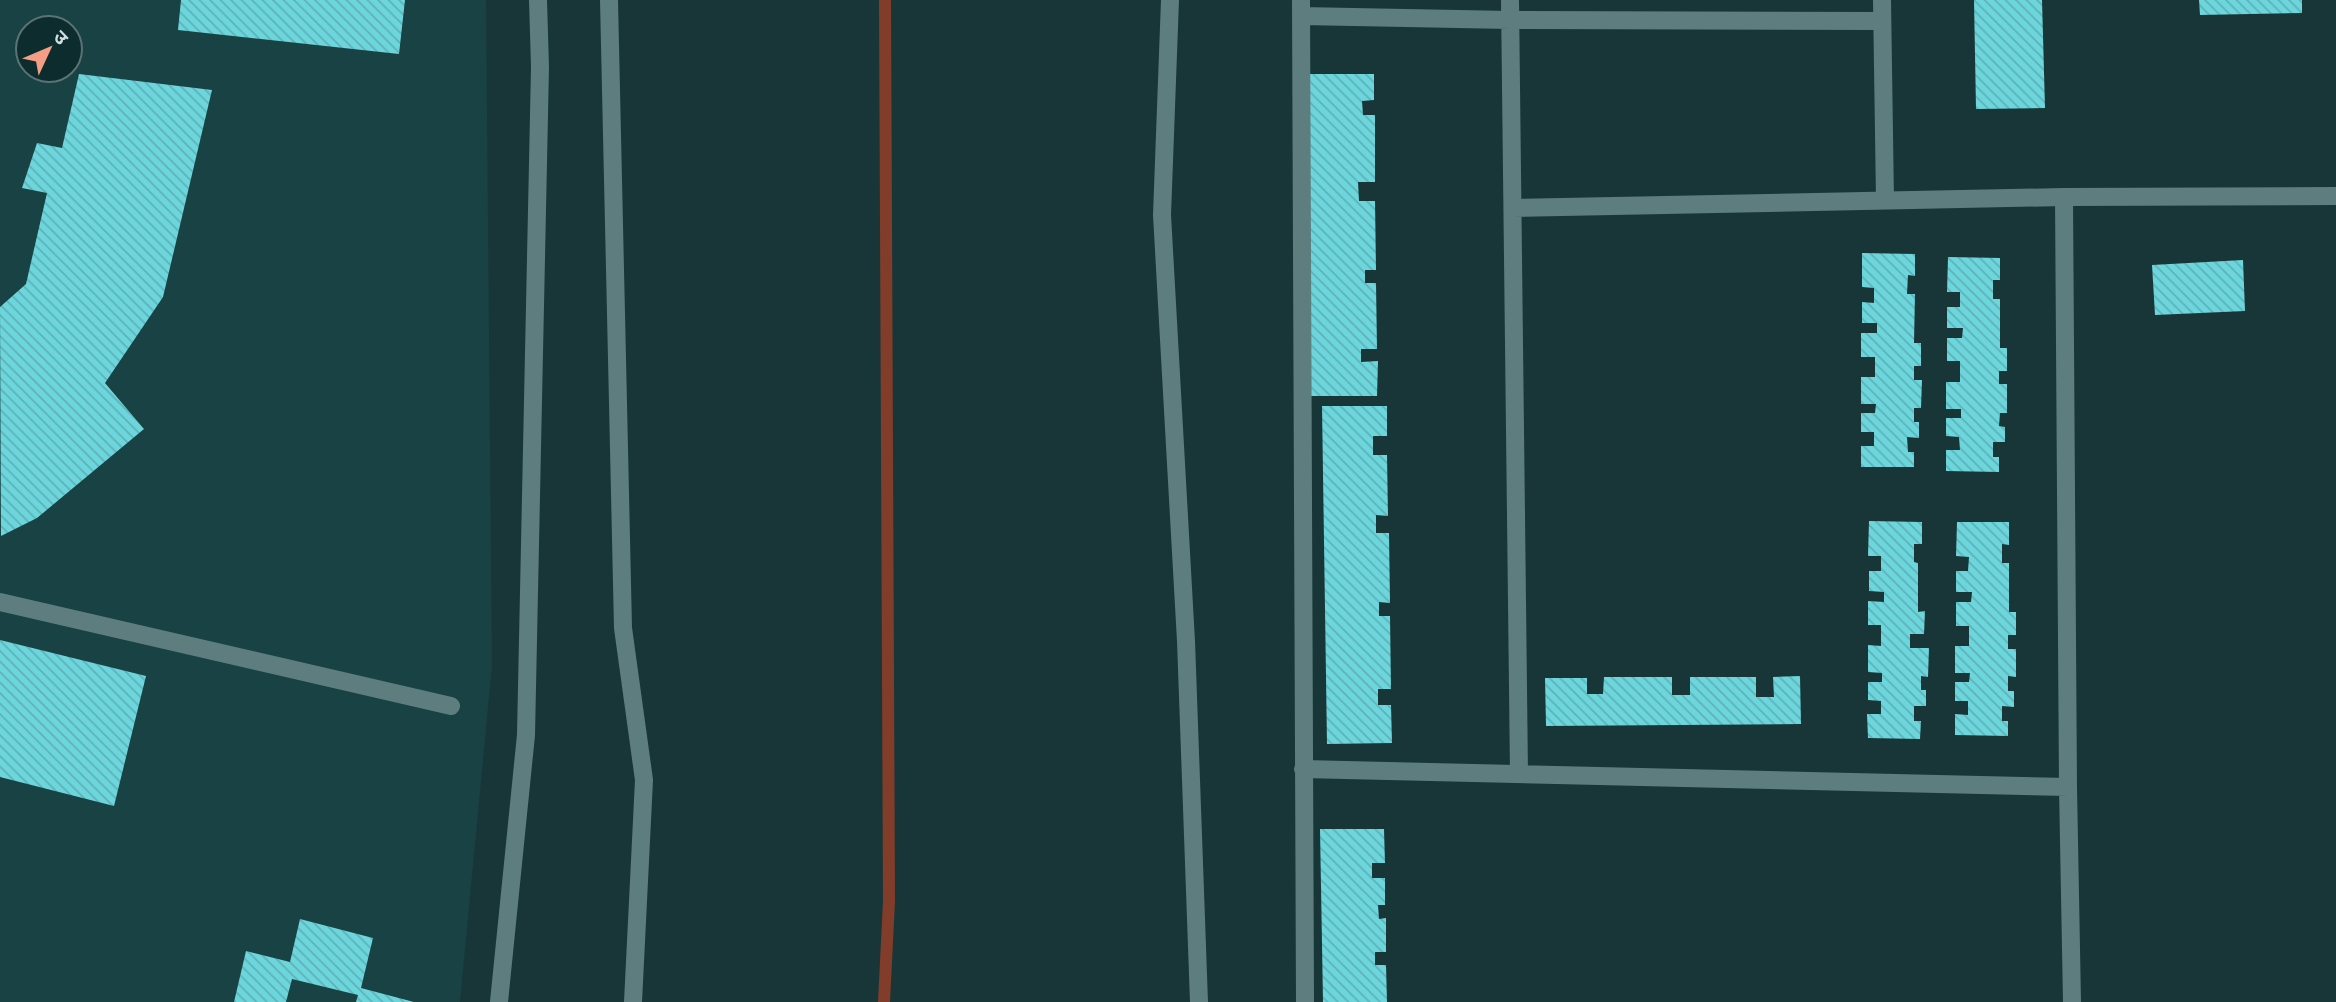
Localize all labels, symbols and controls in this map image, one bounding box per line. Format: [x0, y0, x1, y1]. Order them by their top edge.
north arrow [14, 14, 84, 84]
text: उ [49, 26, 74, 50]

